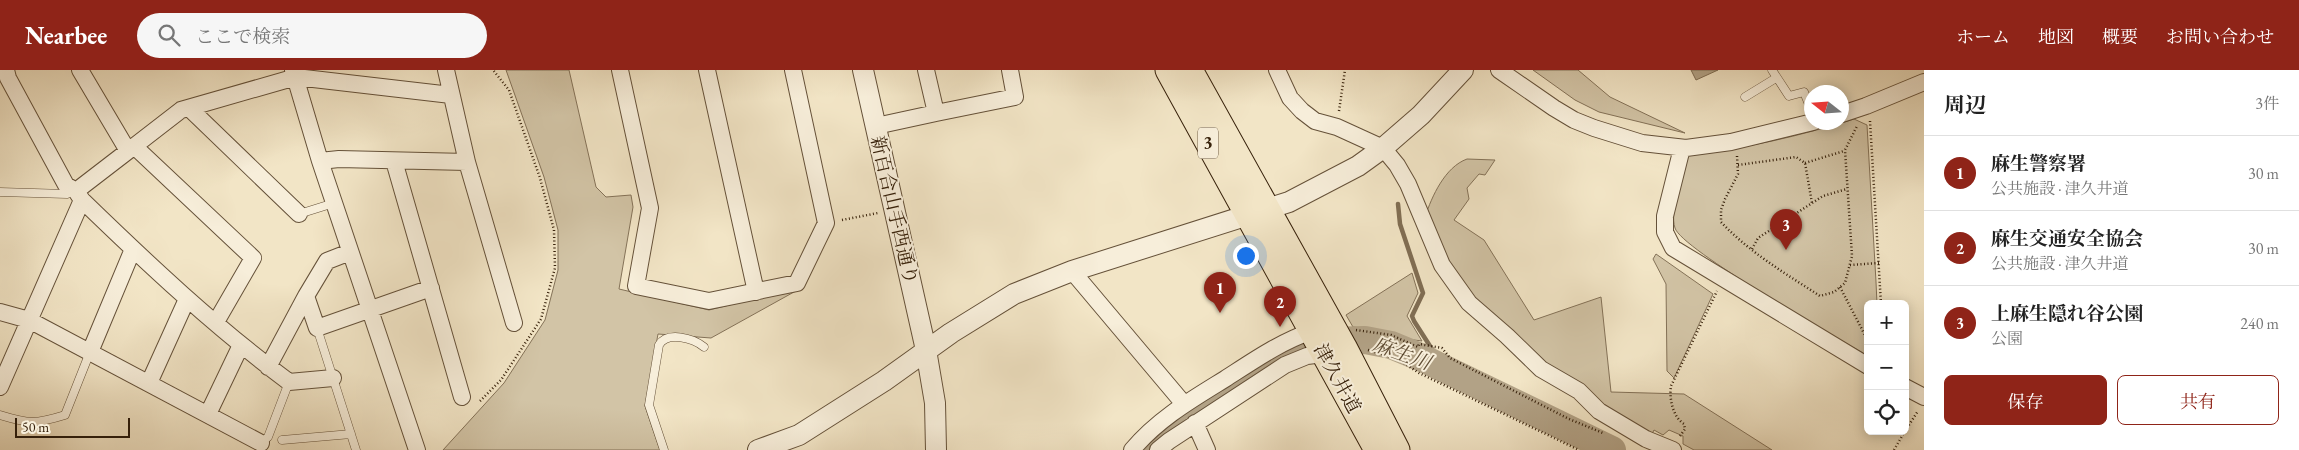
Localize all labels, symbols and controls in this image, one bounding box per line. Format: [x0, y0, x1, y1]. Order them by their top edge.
search box [137, 13, 487, 58]
text: Nearbee [25, 20, 107, 51]
icon: search [155, 21, 183, 49]
text: ここで検索 [195, 24, 290, 49]
text: ホーム [1956, 25, 2010, 48]
text: 地図 [2038, 25, 2074, 48]
text: 概要 [2102, 25, 2138, 48]
text: お問い合わせ [2166, 25, 2274, 48]
north arrow [1804, 85, 1849, 130]
text: 周辺 [1944, 91, 1986, 118]
text: 3件 [2255, 93, 2279, 114]
road number: 3 [1198, 128, 1218, 158]
street label: 新百合山手西通り [865, 133, 924, 287]
text: 麻生警察署 [1991, 151, 2086, 176]
text: 1 [1956, 163, 1964, 184]
text: 30 m [2248, 163, 2279, 184]
text: 公共施設 · 津久井道 [1991, 178, 2129, 199]
pin: 3 [1770, 209, 1802, 250]
text: 麻生交通安全協会 [1991, 226, 2143, 251]
text: 2 [1956, 238, 1964, 259]
text: 30 m [2248, 238, 2279, 259]
your location [1233, 243, 1259, 269]
text: 公共施設 · 津久井道 [1991, 253, 2129, 274]
pin: 1 [1204, 272, 1236, 313]
pin: 2 [1264, 286, 1296, 327]
map controls [1864, 300, 1909, 435]
button: + [1864, 300, 1909, 345]
text: 上麻生隠れ谷公園 [1991, 301, 2143, 326]
text: 3 [1956, 313, 1964, 334]
text: 240 m [2240, 313, 2279, 334]
text: 公園 [1991, 328, 2023, 349]
water label: 麻生川 [1369, 331, 1437, 376]
street label: 津久井道 [1308, 339, 1367, 418]
button: − [1864, 345, 1909, 390]
button: 保存 [1944, 375, 2107, 425]
button: 共有 [2117, 375, 2279, 425]
button: locate [1864, 390, 1909, 435]
scale bar [15, 415, 130, 438]
text: 50 m [22, 418, 49, 436]

